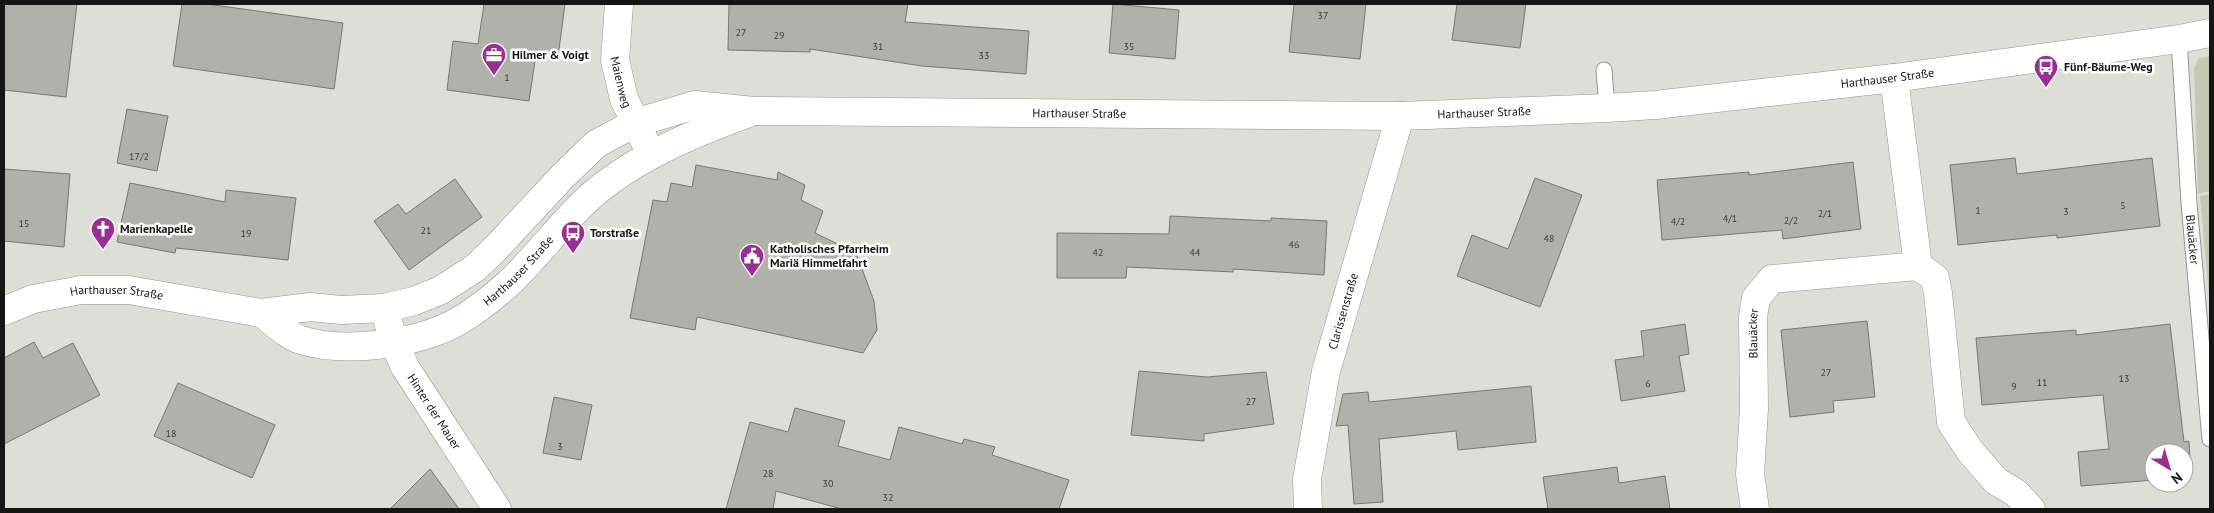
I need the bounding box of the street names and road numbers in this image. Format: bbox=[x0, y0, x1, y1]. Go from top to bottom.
street label: Maienweg bbox=[607, 55, 635, 110]
street label: Harthauser Straße bbox=[1840, 65, 1935, 91]
street label: Harthauser Straße bbox=[1437, 103, 1531, 122]
street label: Harthauser Straße bbox=[1032, 105, 1126, 121]
street label: Blauäcker bbox=[2183, 214, 2202, 265]
street label: Harthauser Straße bbox=[480, 232, 556, 309]
street label: Clarissenstraße bbox=[1325, 271, 1361, 351]
street label: Harthauser Straße bbox=[69, 282, 165, 303]
street label: Blauäcker bbox=[1745, 307, 1761, 359]
street label: Hinter der Mauer bbox=[404, 371, 464, 452]

